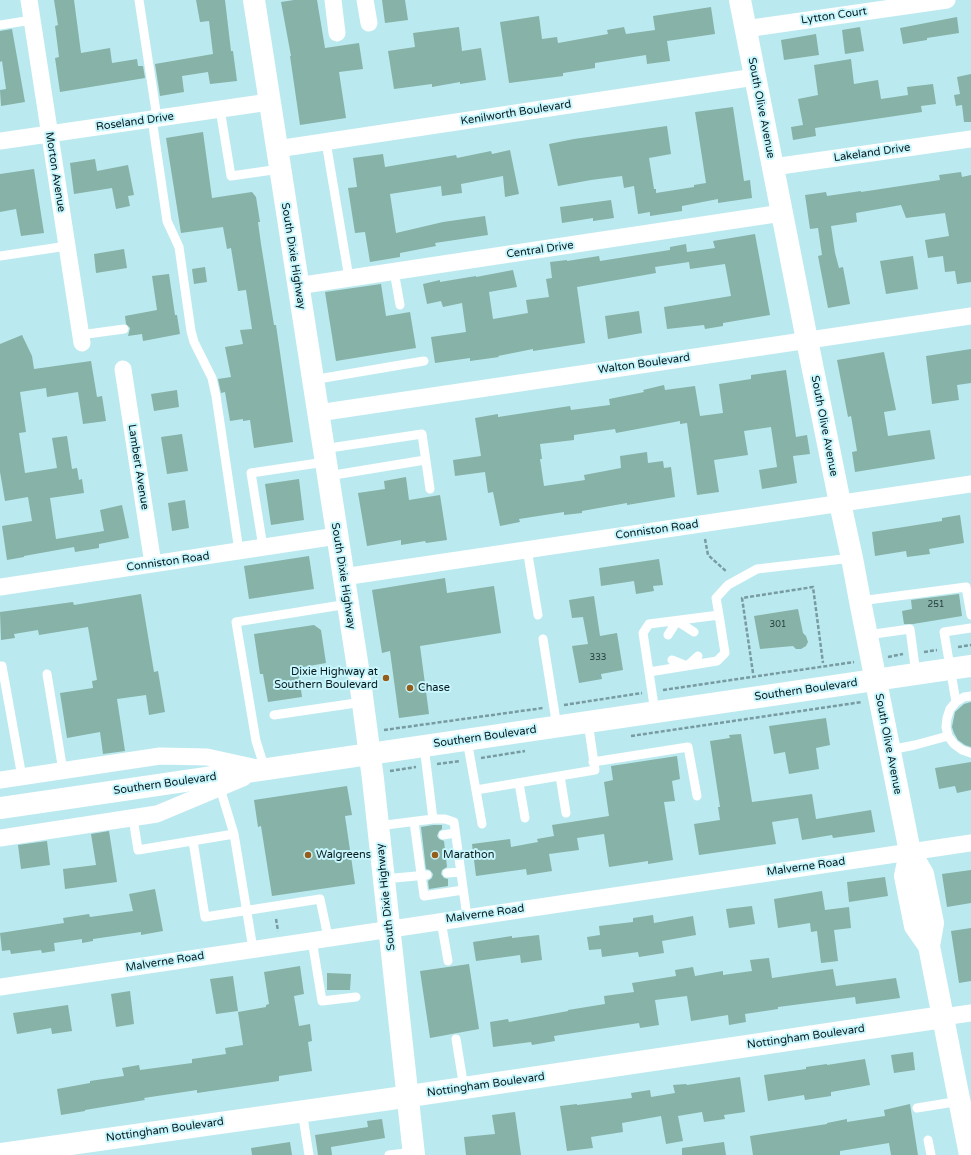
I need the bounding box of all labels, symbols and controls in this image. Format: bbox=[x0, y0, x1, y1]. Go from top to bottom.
street label: Lytton Court bbox=[800, 5, 868, 27]
street label: South Olive Avenue bbox=[745, 56, 777, 160]
street label: Kenilworth Boulevard bbox=[460, 98, 572, 128]
street label: Roseland Drive bbox=[95, 110, 175, 134]
street label: Morton Avenue bbox=[42, 131, 68, 213]
street label: Lakeland Drive bbox=[833, 141, 911, 165]
street label: South Dixie Highway bbox=[278, 202, 308, 310]
street label: Central Drive bbox=[506, 239, 574, 261]
street label: Walton Boulevard bbox=[597, 351, 691, 377]
street label: South Olive Avenue bbox=[808, 374, 840, 478]
street label: Lambert Avenue bbox=[125, 423, 151, 511]
street label: Conniston Road bbox=[615, 518, 699, 542]
street label: South Dixie Highway bbox=[328, 522, 358, 630]
street label: Conniston Road bbox=[126, 550, 210, 574]
house number: 251 bbox=[928, 600, 944, 610]
house number: 301 bbox=[770, 620, 786, 630]
house number: 333 bbox=[590, 653, 606, 663]
place label: Dixie Highway at Southern Boulevard bbox=[274, 665, 378, 691]
marker: Dixie Highway at Southern Boulevard bbox=[381, 673, 391, 683]
street label: Southern Boulevard bbox=[754, 676, 858, 704]
place label: Chase bbox=[418, 681, 450, 695]
marker: Chase bbox=[405, 683, 415, 693]
street label: South Olive Avenue bbox=[872, 692, 904, 796]
street label: Southern Boulevard bbox=[433, 723, 537, 751]
street label: Southern Boulevard bbox=[113, 770, 217, 798]
street label: South Dixie Highway bbox=[374, 843, 398, 951]
place label: Walgreens bbox=[316, 848, 371, 862]
place label: Marathon bbox=[443, 848, 494, 862]
marker: Walgreens bbox=[303, 850, 313, 860]
marker: Marathon bbox=[430, 850, 440, 860]
street label: Malverne Road bbox=[766, 855, 846, 879]
street label: Malverne Road bbox=[445, 902, 525, 926]
street label: Malverne Road bbox=[125, 949, 205, 975]
street label: Nottingham Boulevard bbox=[746, 1022, 866, 1052]
street label: Nottingham Boulevard bbox=[426, 1070, 546, 1100]
street label: Nottingham Boulevard bbox=[105, 1115, 225, 1145]

